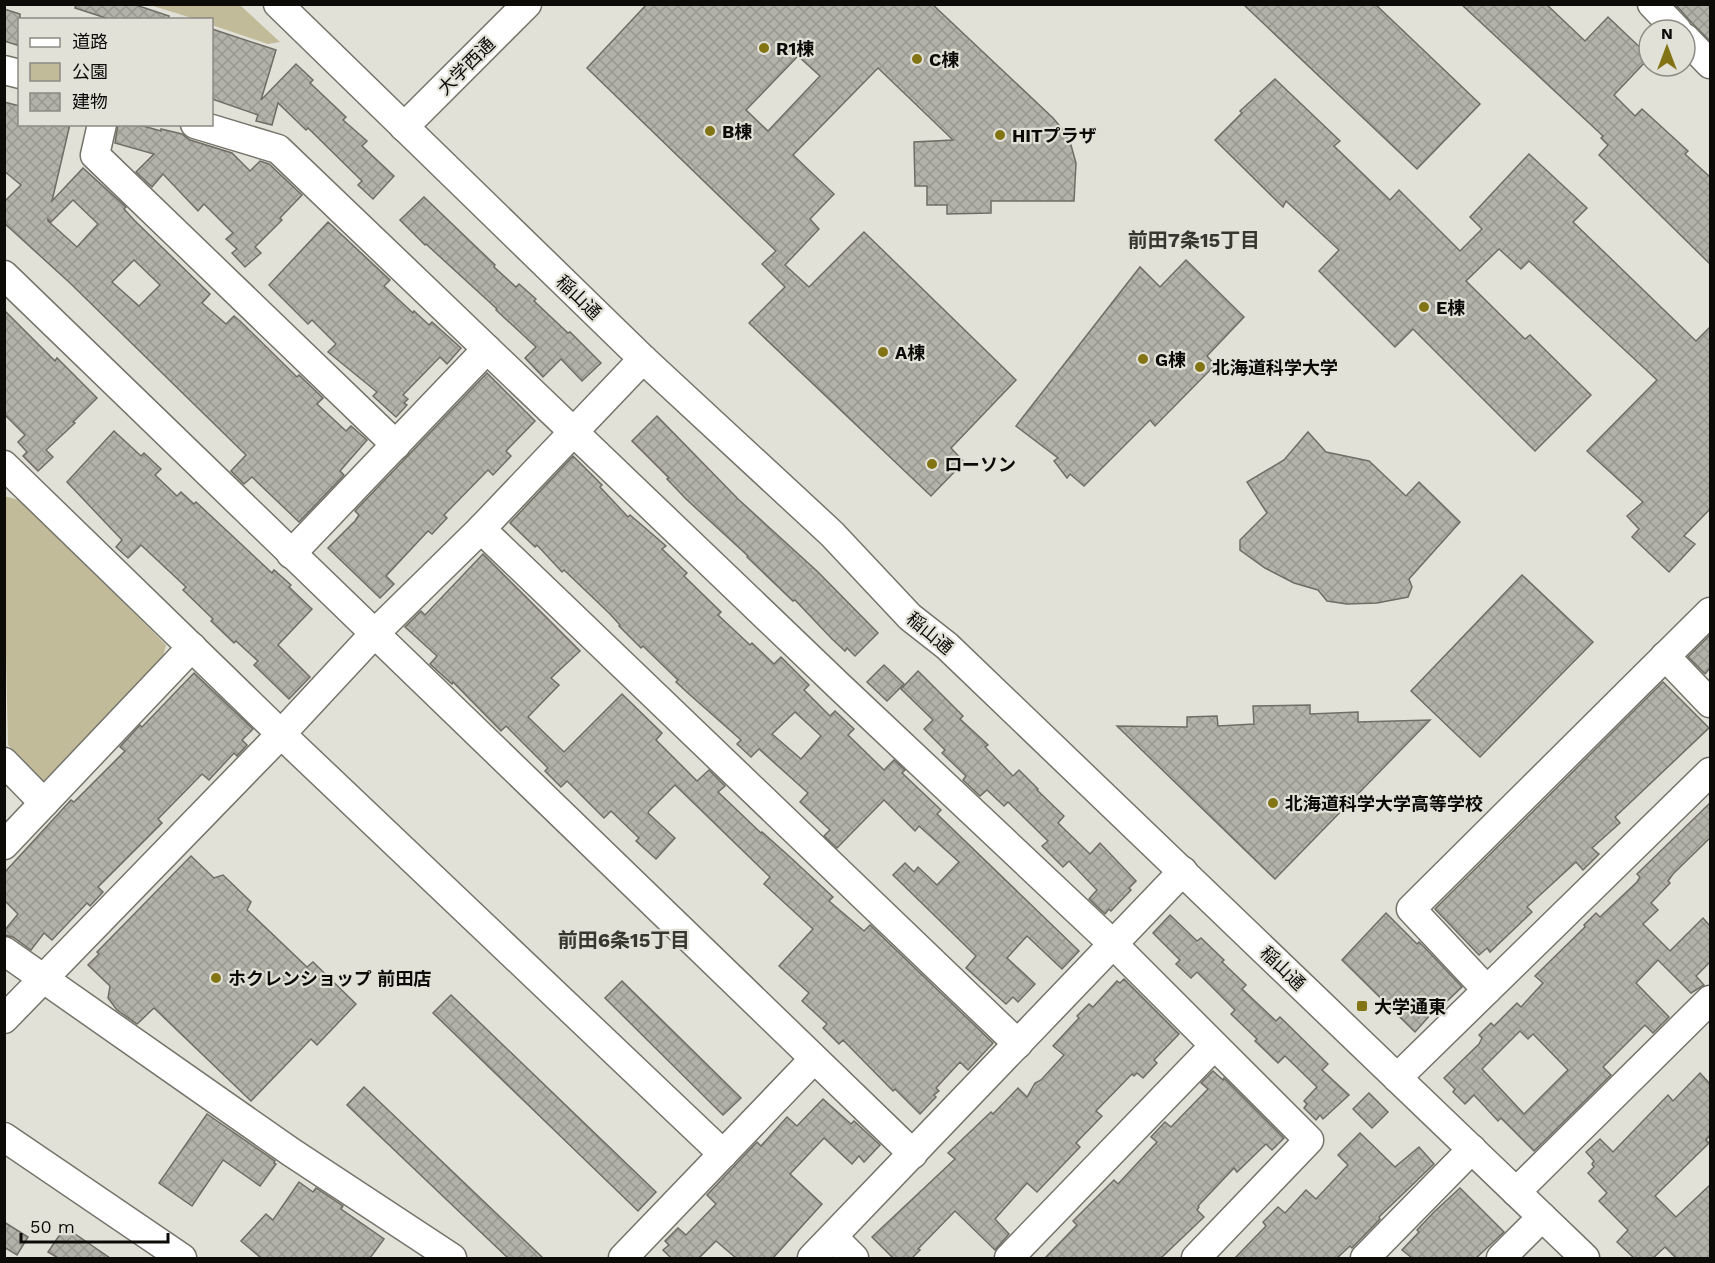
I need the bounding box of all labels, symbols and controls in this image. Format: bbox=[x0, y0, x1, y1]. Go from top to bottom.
legend bbox=[18, 18, 213, 126]
north arrow bbox=[1637, 18, 1697, 78]
text: N bbox=[1661, 24, 1673, 43]
text: 道路 bbox=[72, 31, 108, 52]
street label: 大学西通 bbox=[433, 33, 499, 99]
place label: R1棟 bbox=[776, 38, 814, 59]
marker: R1棟 bbox=[757, 41, 771, 55]
place label: C棟 bbox=[929, 49, 959, 70]
marker: C棟 bbox=[910, 52, 924, 66]
text: 公園 bbox=[72, 61, 108, 82]
text: 建物 bbox=[72, 91, 108, 112]
place label: B棟 bbox=[722, 121, 752, 142]
marker: B棟 bbox=[703, 124, 717, 138]
place label: HITプラザ bbox=[1012, 125, 1097, 146]
marker: HITプラザ bbox=[993, 128, 1007, 142]
district label: 前田7条15丁目 bbox=[1128, 228, 1260, 252]
street label: 稲山通 bbox=[552, 271, 606, 323]
place label: E棟 bbox=[1436, 297, 1465, 318]
marker: E棟 bbox=[1417, 300, 1431, 314]
place label: A棟 bbox=[895, 342, 925, 363]
marker: A棟 bbox=[876, 345, 890, 359]
place label: G棟 bbox=[1155, 349, 1186, 370]
marker: G棟 bbox=[1136, 352, 1150, 366]
place label: 北海道科学大学 bbox=[1212, 357, 1338, 378]
marker: 北海道科学大学 bbox=[1193, 360, 1207, 374]
place label: ローソン bbox=[944, 454, 1016, 475]
marker: ローソン bbox=[925, 457, 939, 471]
street label: 稲山通 bbox=[903, 608, 957, 658]
place label: 北海道科学大学高等学校 bbox=[1285, 793, 1483, 814]
marker: 北海道科学大学高等学校 bbox=[1266, 796, 1280, 810]
district label: 前田6条15丁目 bbox=[558, 928, 690, 952]
street label: 稲山通 bbox=[1256, 942, 1310, 994]
place label: ホクレンショップ 前田店 bbox=[228, 968, 431, 989]
marker: ホクレンショップ 前田店 bbox=[209, 971, 223, 985]
place label: 大学通東 bbox=[1374, 996, 1446, 1017]
marker: 大学通東 bbox=[1355, 999, 1369, 1013]
scale bar bbox=[21, 1206, 168, 1244]
text: 50 m bbox=[30, 1216, 75, 1237]

